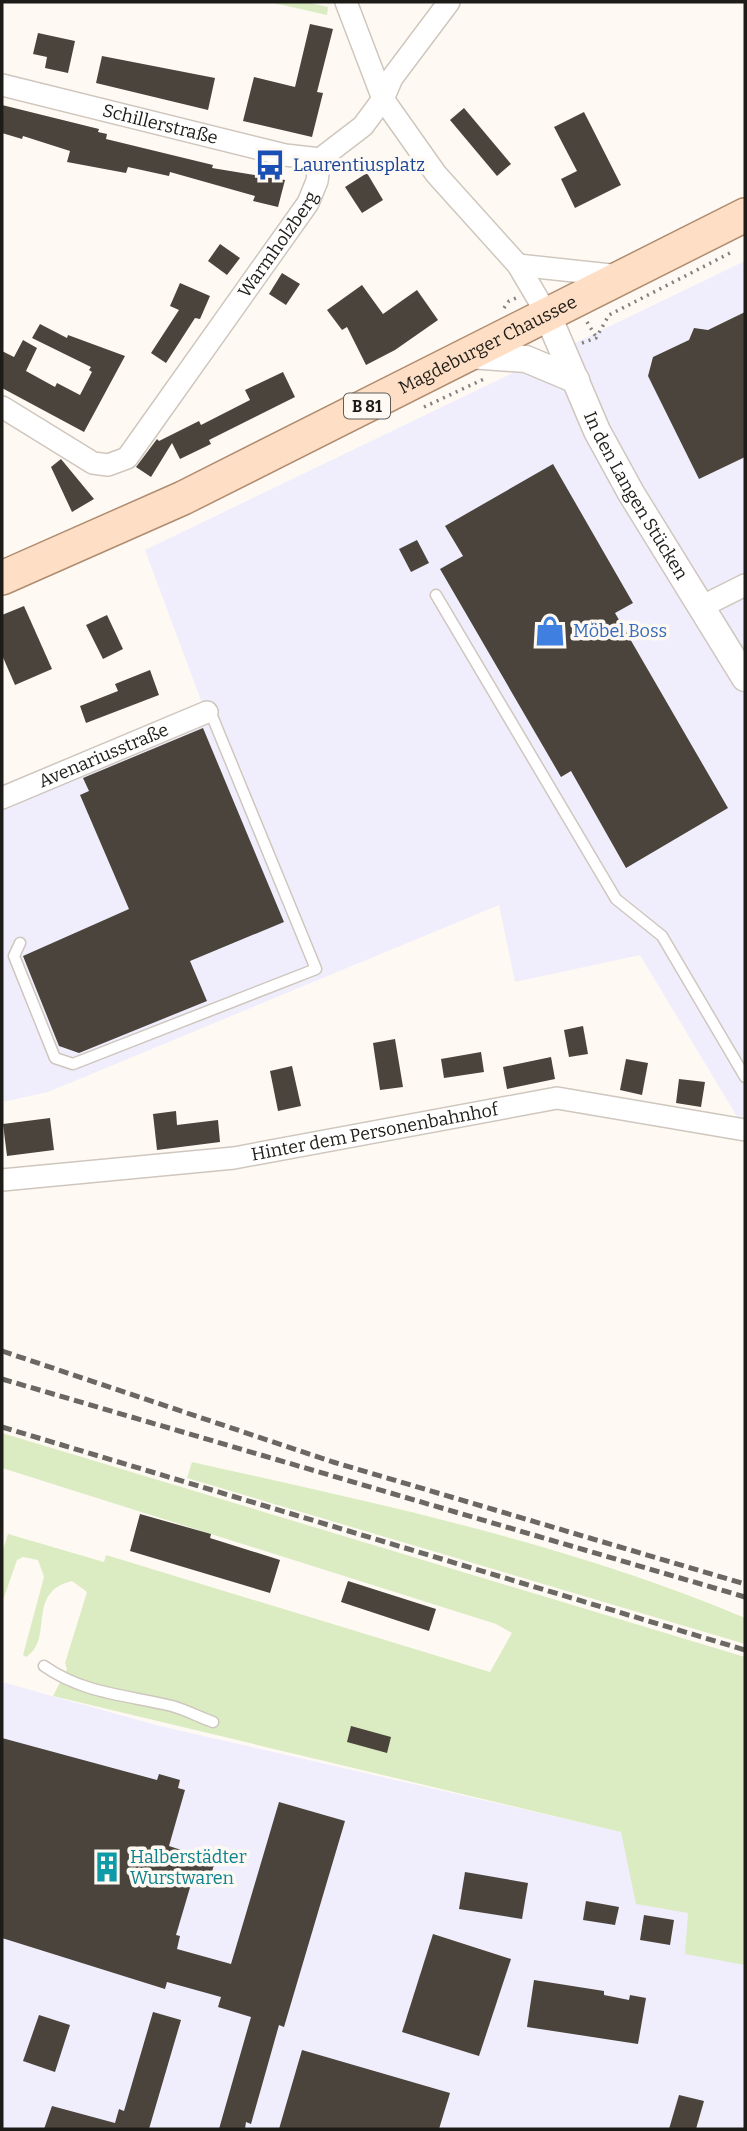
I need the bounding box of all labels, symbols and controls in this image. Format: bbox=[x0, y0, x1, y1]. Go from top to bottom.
street label: Schillerstraße bbox=[100, 99, 220, 149]
bus stop icon: Laurentiusplatz bbox=[253, 148, 287, 182]
place label: Laurentiusplatz bbox=[293, 154, 425, 176]
street label: Warmholzberg bbox=[233, 188, 323, 302]
street label: Magdeburger Chaussee bbox=[395, 291, 580, 399]
road number: B 81 bbox=[344, 394, 390, 418]
street label: In den Langen Stücken bbox=[579, 408, 693, 584]
shop icon: Möbel Boss bbox=[533, 614, 567, 648]
place label: Möbel Boss bbox=[573, 620, 667, 642]
street label: Avenariusstraße bbox=[35, 718, 172, 792]
street label: Hinter dem Personenbahnhof bbox=[249, 1098, 501, 1166]
place label: Halberstädter Wurstwaren bbox=[130, 1846, 247, 1889]
building icon: Halberstädter Wurstwaren bbox=[90, 1850, 124, 1884]

